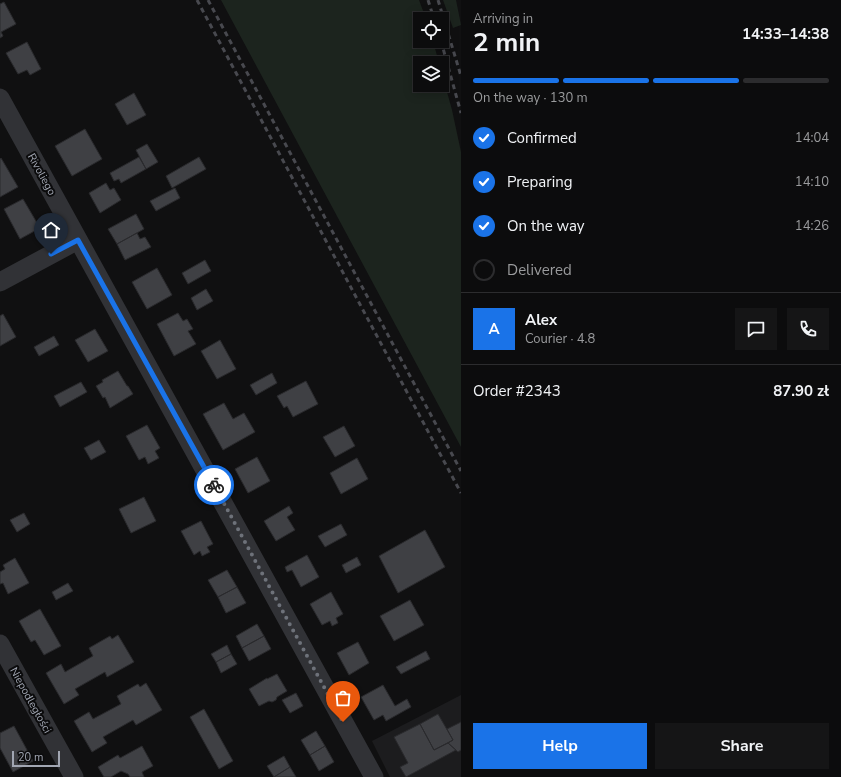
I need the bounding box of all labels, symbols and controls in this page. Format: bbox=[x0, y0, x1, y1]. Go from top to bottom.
text: Arriving in bbox=[473, 10, 533, 28]
map controls bbox=[413, 12, 449, 92]
button: locate bbox=[413, 12, 449, 48]
text: 14:33–14:38 bbox=[742, 24, 829, 44]
text: 2 min bbox=[473, 25, 540, 60]
button: layers bbox=[413, 56, 449, 92]
text: On the way · 130 m bbox=[473, 89, 588, 107]
icon: check bbox=[473, 127, 495, 149]
text: Confirmed bbox=[507, 128, 577, 148]
text: 14:04 bbox=[795, 129, 829, 147]
street label: Rivoliego bbox=[24, 151, 59, 198]
icon: check bbox=[473, 171, 495, 193]
text: Preparing bbox=[507, 172, 572, 192]
text: 14:10 bbox=[795, 173, 829, 191]
pin bbox=[34, 213, 68, 254]
icon: check bbox=[473, 215, 495, 237]
text: On the way bbox=[507, 216, 585, 236]
text: 14:26 bbox=[795, 217, 829, 235]
icon: home bbox=[40, 219, 62, 241]
text: Delivered bbox=[507, 260, 572, 280]
button: chat bbox=[735, 308, 777, 350]
button: phone bbox=[787, 308, 829, 350]
text: Alex bbox=[525, 310, 557, 330]
text: A bbox=[488, 319, 500, 339]
text: Courier · 4.8 bbox=[525, 330, 595, 348]
text: Order #2343 bbox=[473, 381, 561, 401]
text: 87.90 zł bbox=[773, 381, 829, 401]
courier bbox=[194, 465, 234, 505]
icon: bike bbox=[203, 474, 225, 496]
street label: Niepodległości bbox=[6, 665, 55, 736]
pin bbox=[326, 681, 360, 722]
icon: bag bbox=[332, 687, 354, 709]
button: Help bbox=[473, 723, 647, 769]
button: Share bbox=[655, 723, 829, 769]
scale bar bbox=[12, 749, 60, 768]
text: 20 m bbox=[18, 750, 43, 765]

